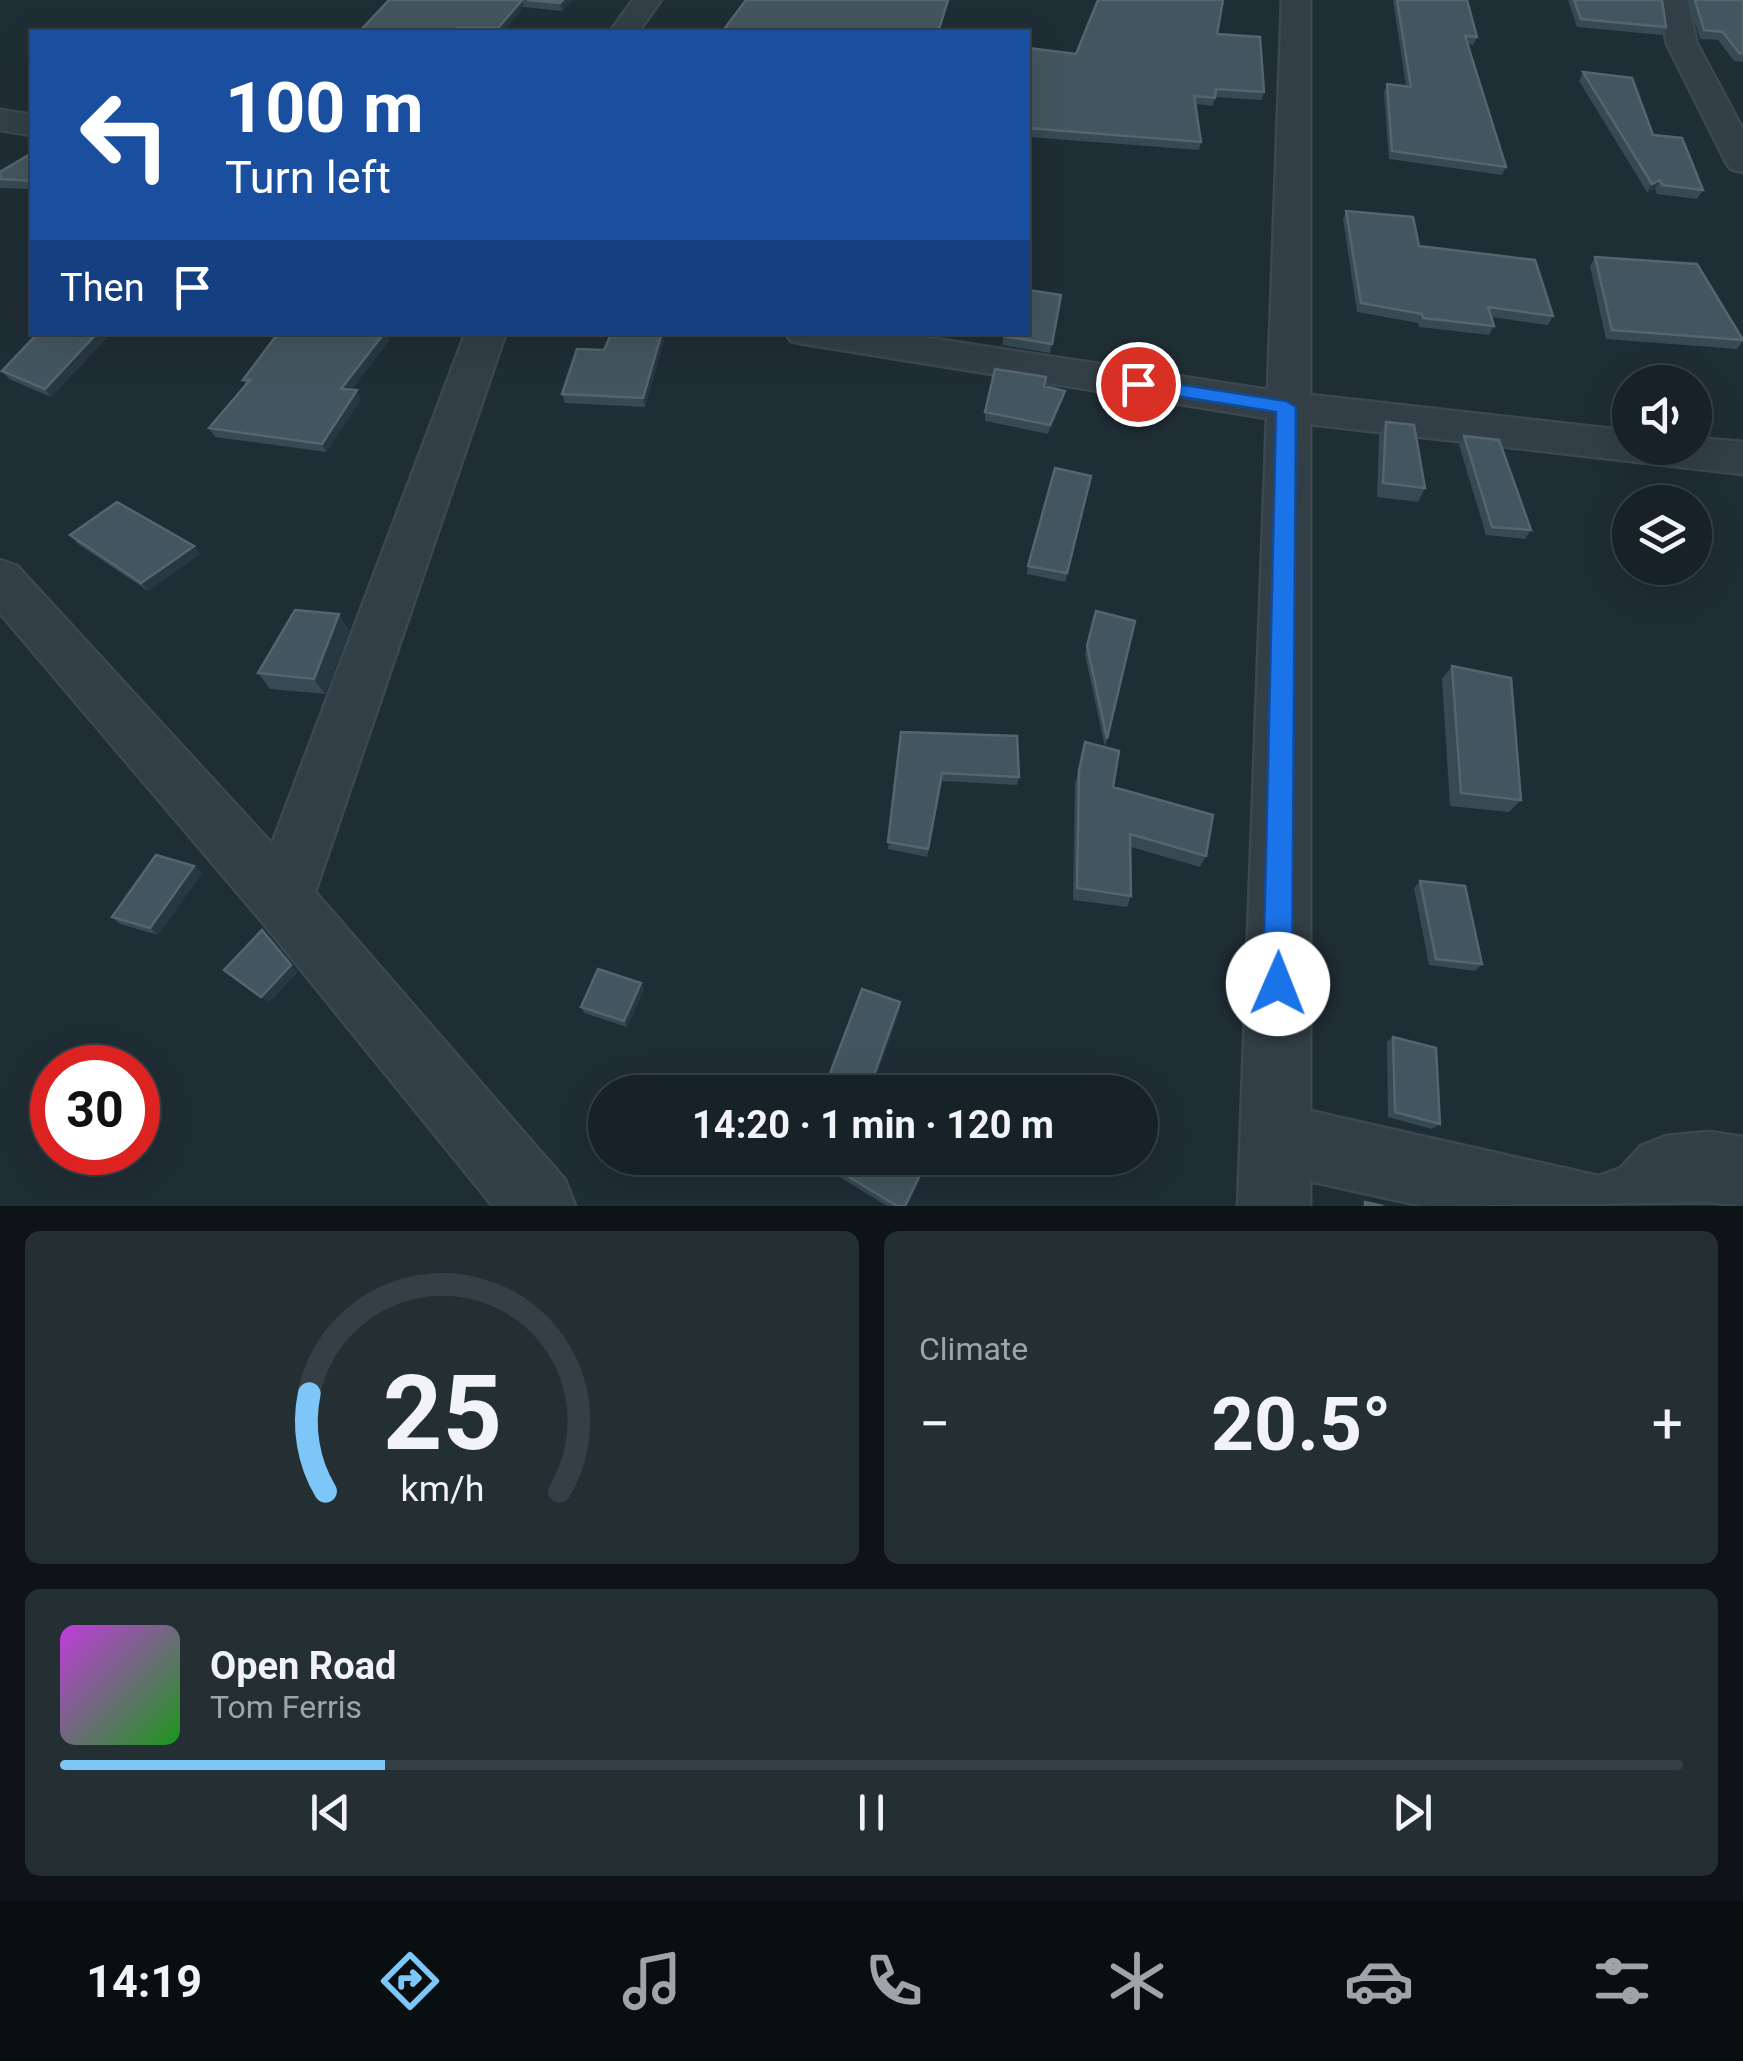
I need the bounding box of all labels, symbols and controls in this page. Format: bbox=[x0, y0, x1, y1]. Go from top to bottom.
text: 100 m bbox=[225, 67, 424, 149]
icon: left bbox=[60, 70, 190, 200]
text: Turn left bbox=[225, 151, 391, 204]
icon: arrive bbox=[165, 260, 220, 315]
text: Then bbox=[60, 266, 145, 310]
pin bbox=[1096, 342, 1181, 427]
icon: arrive bbox=[1111, 357, 1166, 412]
map controls bbox=[1612, 365, 1712, 585]
button: sound bbox=[1612, 365, 1712, 465]
button: layers bbox=[1612, 485, 1712, 585]
position arrow bbox=[1226, 932, 1330, 1036]
speed limit sign: 30 bbox=[30, 1045, 160, 1175]
text: 14:20 · 1 min · 120 m bbox=[692, 1103, 1054, 1147]
text: Climate bbox=[919, 1330, 1028, 1368]
text: 25 bbox=[382, 1353, 502, 1474]
text: 20.5° bbox=[1211, 1380, 1391, 1468]
text: − bbox=[919, 1392, 950, 1456]
text: + bbox=[1652, 1392, 1683, 1456]
text: km/h bbox=[400, 1468, 484, 1510]
text: Open Road bbox=[210, 1644, 396, 1688]
text: Tom Ferris bbox=[210, 1688, 362, 1726]
icon: previous bbox=[303, 1785, 358, 1840]
icon: pause bbox=[844, 1785, 899, 1840]
icon: next bbox=[1385, 1785, 1440, 1840]
icon: directions bbox=[375, 1946, 445, 2016]
icon: music bbox=[617, 1946, 687, 2016]
icon: phone bbox=[859, 1946, 929, 2016]
icon: climate bbox=[1102, 1946, 1172, 2016]
icon: car bbox=[1344, 1946, 1414, 2016]
icon: filters bbox=[1587, 1946, 1657, 2016]
text: 14:19 bbox=[86, 1955, 202, 2008]

